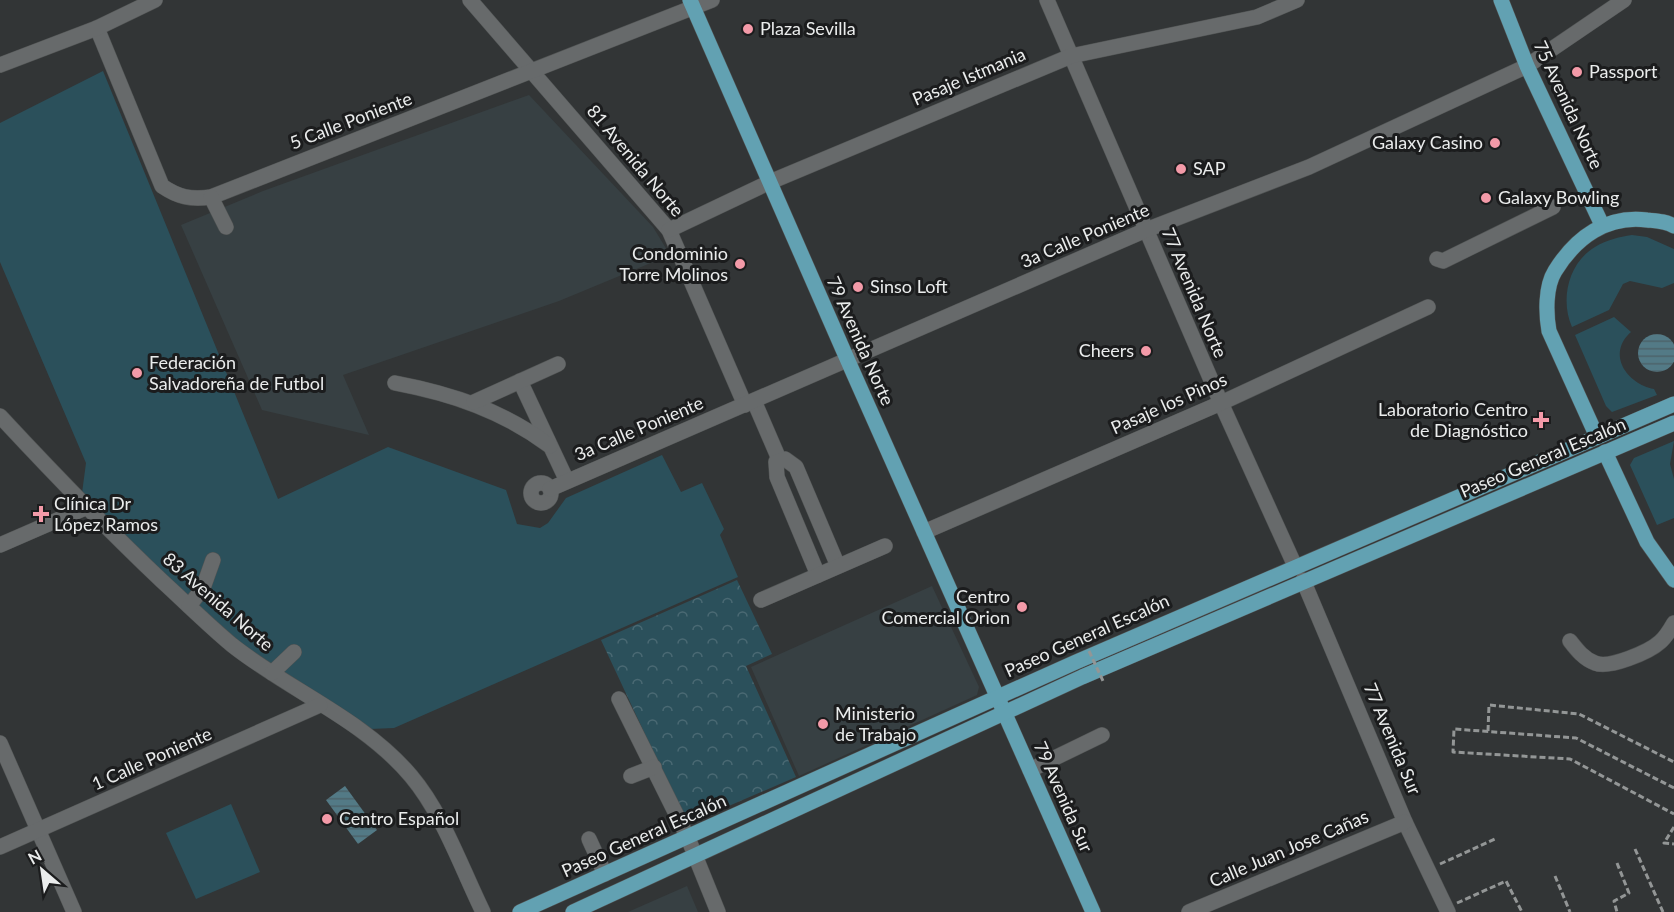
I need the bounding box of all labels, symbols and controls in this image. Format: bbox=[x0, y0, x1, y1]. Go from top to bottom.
place label: Plaza Sevilla bbox=[760, 17, 856, 39]
marker: Plaza Sevilla bbox=[741, 22, 755, 36]
street label: 75 Avenida Norte bbox=[1530, 37, 1608, 172]
street label: Pasaje Istmania bbox=[909, 42, 1028, 110]
place label: Passport bbox=[1589, 60, 1658, 82]
marker: Passport bbox=[1570, 65, 1584, 79]
street label: 5 Calle Poniente bbox=[287, 87, 415, 153]
street label: 81 Avenida Norte bbox=[583, 100, 689, 221]
place label: Galaxy Casino bbox=[1372, 131, 1483, 153]
marker: Galaxy Casino bbox=[1488, 136, 1502, 150]
place label: SAP bbox=[1193, 157, 1226, 179]
marker: SAP bbox=[1174, 162, 1188, 176]
place label: Galaxy Bowling bbox=[1498, 186, 1619, 208]
marker: Galaxy Bowling bbox=[1479, 191, 1493, 205]
street label: 3a Calle Poniente bbox=[1017, 198, 1152, 272]
street label: 77 Avenida Norte bbox=[1158, 224, 1232, 361]
place label: Condominio Torre Molinos bbox=[619, 242, 728, 285]
marker: Condominio Torre Molinos bbox=[733, 257, 747, 271]
street label: 79 Avenida Norte bbox=[823, 273, 899, 409]
place label: Sinso Loft bbox=[870, 275, 948, 297]
marker: Sinso Loft bbox=[851, 280, 865, 294]
place label: Cheers bbox=[1079, 339, 1134, 361]
marker: Cheers bbox=[1139, 344, 1153, 358]
place label: Federación Salvadoreña de Futbol bbox=[149, 351, 324, 394]
marker: Federación Salvadoreña de Futbol bbox=[130, 366, 144, 380]
street label: Pasaje los Pinos bbox=[1107, 368, 1230, 438]
street label: 3a Calle Poniente bbox=[571, 391, 706, 465]
place label: Laboratorio Centro de Diagnóstico bbox=[1378, 398, 1528, 441]
marker: Laboratorio Centro de Diagnóstico bbox=[1532, 411, 1550, 429]
street label: Paseo General Escalón bbox=[1456, 412, 1629, 502]
place label: Clínica Dr López Ramos bbox=[54, 492, 158, 535]
marker: Clínica Dr López Ramos bbox=[32, 505, 50, 523]
street label: 83 Avenida Norte bbox=[159, 547, 278, 655]
place label: Centro Comercial Orion bbox=[881, 585, 1010, 628]
street label: Paseo General Escalón bbox=[1001, 589, 1172, 681]
marker: Centro Comercial Orion bbox=[1015, 600, 1029, 614]
street label: 77 Avenida Sur bbox=[1360, 680, 1426, 798]
place label: Ministerio de Trabajo bbox=[835, 702, 916, 745]
marker: Ministerio de Trabajo bbox=[816, 717, 830, 731]
street label: 1 Calle Poniente bbox=[88, 722, 215, 794]
street label: 79 Avenida Sur bbox=[1030, 738, 1098, 856]
street label: Paseo General Escalón bbox=[558, 789, 729, 881]
street label: Calle Juan Jose Cañas bbox=[1206, 805, 1372, 892]
place label: Centro Español bbox=[339, 807, 459, 829]
marker: Centro Español bbox=[320, 812, 334, 826]
north arrow bbox=[12, 840, 72, 900]
text: N bbox=[24, 845, 44, 868]

